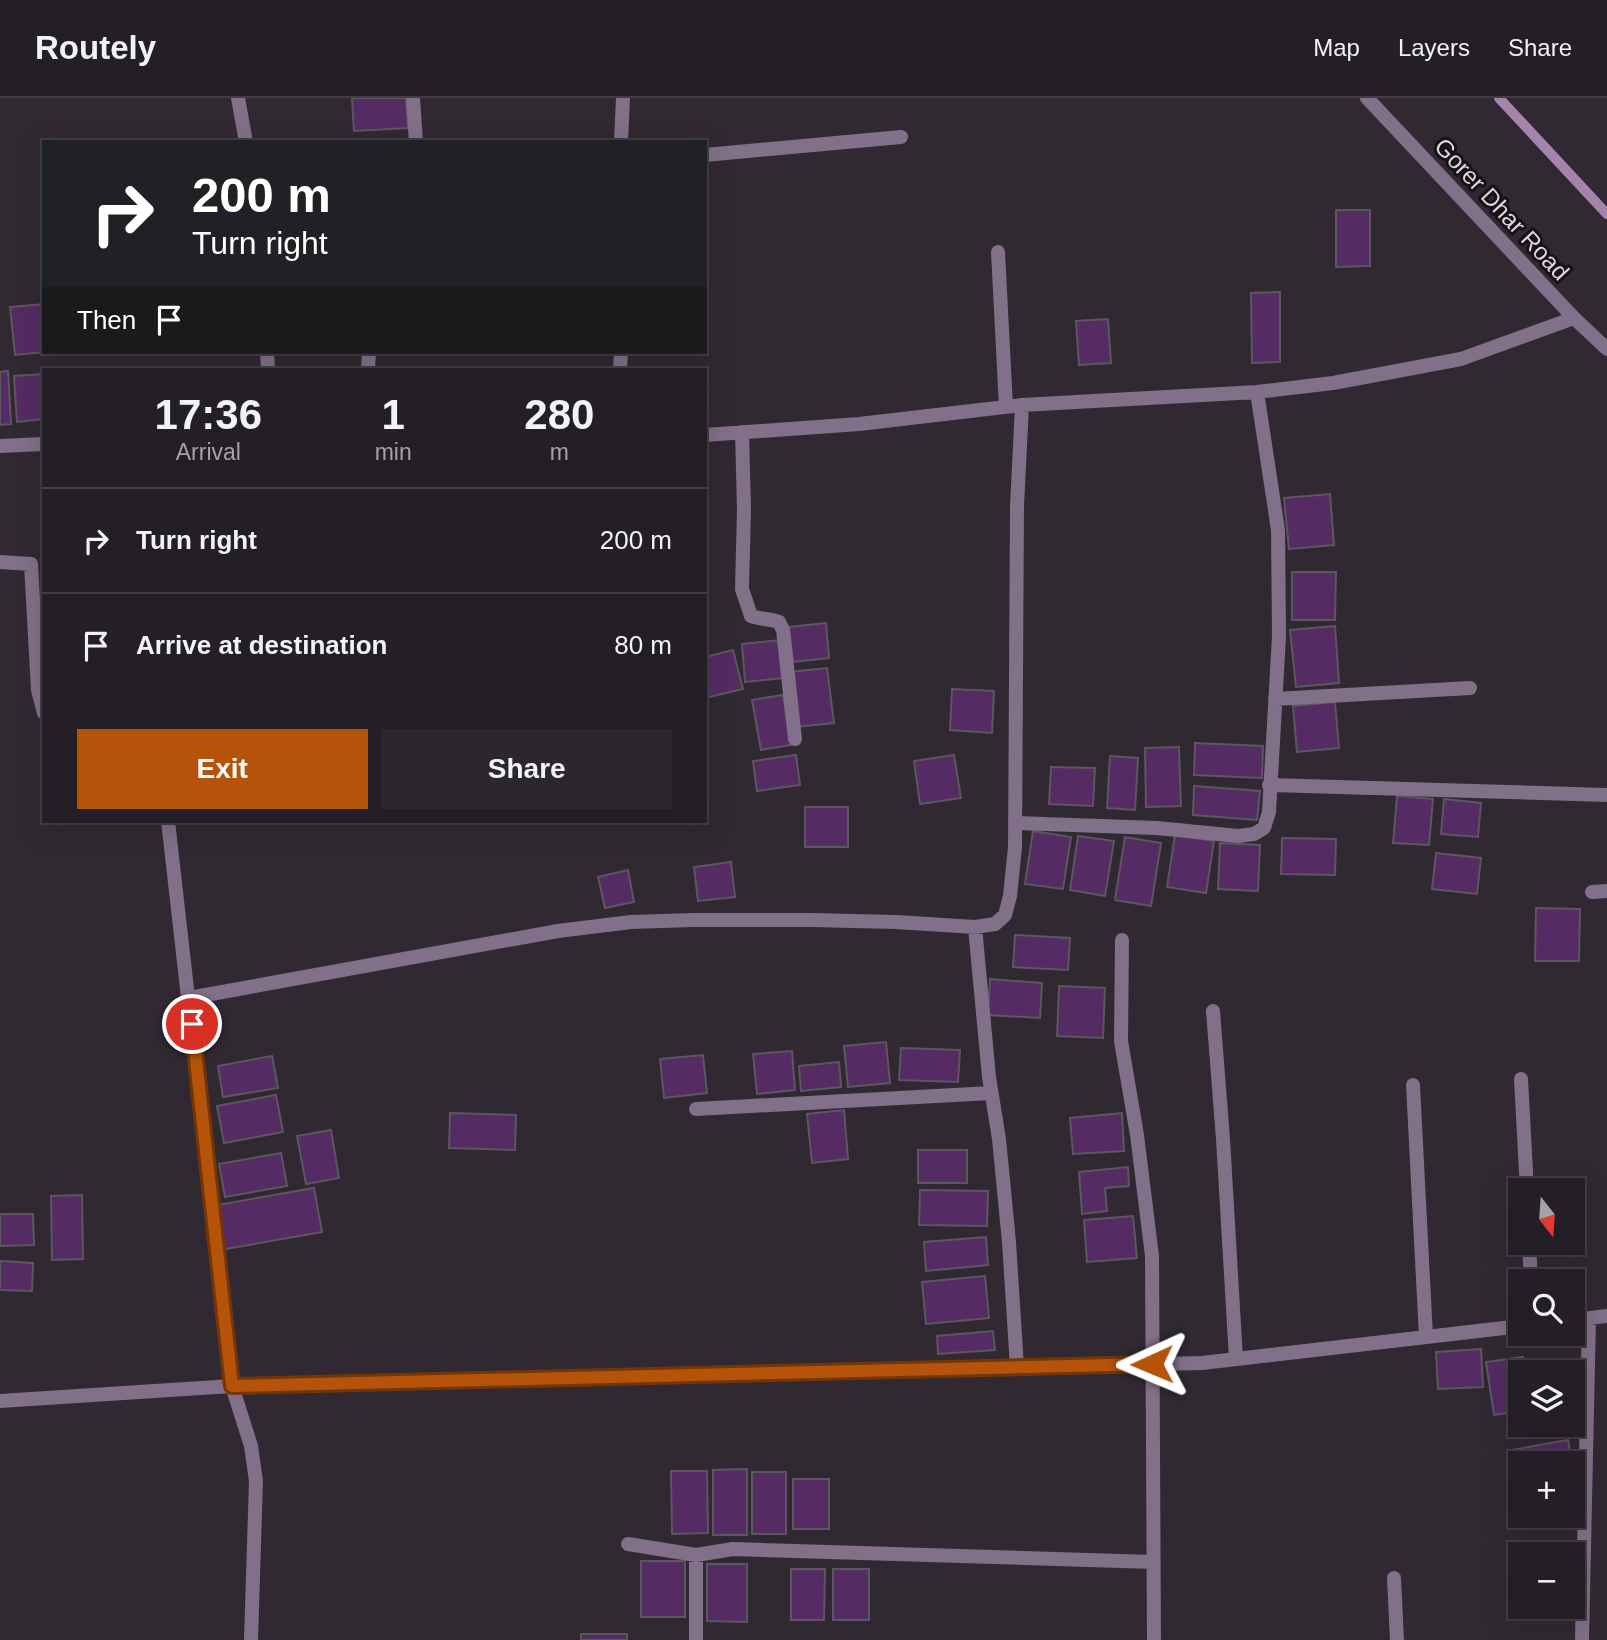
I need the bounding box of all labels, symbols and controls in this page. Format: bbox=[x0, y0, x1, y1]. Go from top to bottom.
text: Routely bbox=[35, 29, 156, 66]
text: Map bbox=[1313, 34, 1360, 61]
text: Layers bbox=[1398, 34, 1470, 61]
text: Share bbox=[1508, 34, 1572, 61]
street label: Gorer Dhar Road bbox=[1429, 132, 1575, 286]
icon: right bbox=[77, 168, 168, 259]
text: 200 m bbox=[192, 168, 331, 222]
text: Turn right bbox=[192, 225, 328, 261]
icon: arrive bbox=[150, 301, 188, 339]
text: Then bbox=[77, 305, 136, 335]
text: 17:36 bbox=[155, 391, 262, 438]
text: 1 bbox=[381, 391, 405, 438]
text: 280 bbox=[524, 391, 594, 438]
text: Arrival bbox=[176, 439, 241, 465]
text: min bbox=[375, 439, 412, 465]
text: m bbox=[550, 439, 569, 465]
icon: right bbox=[77, 522, 115, 560]
text: Turn right bbox=[136, 525, 257, 555]
text: 200 m bbox=[600, 525, 672, 555]
icon: arrive bbox=[77, 627, 115, 665]
text: Arrive at destination bbox=[136, 630, 387, 660]
text: 80 m bbox=[614, 630, 672, 660]
button: Exit bbox=[77, 729, 368, 809]
button: Share bbox=[382, 729, 672, 809]
pin bbox=[162, 994, 222, 1054]
icon: arrive bbox=[173, 1005, 211, 1043]
north arrow bbox=[1508, 1178, 1586, 1255]
map controls bbox=[1508, 1178, 1585, 1619]
button: search bbox=[1508, 1269, 1585, 1346]
position arrow bbox=[1115, 1327, 1189, 1401]
button: layers bbox=[1508, 1360, 1585, 1437]
button: + bbox=[1508, 1451, 1585, 1528]
button: − bbox=[1508, 1542, 1585, 1619]

